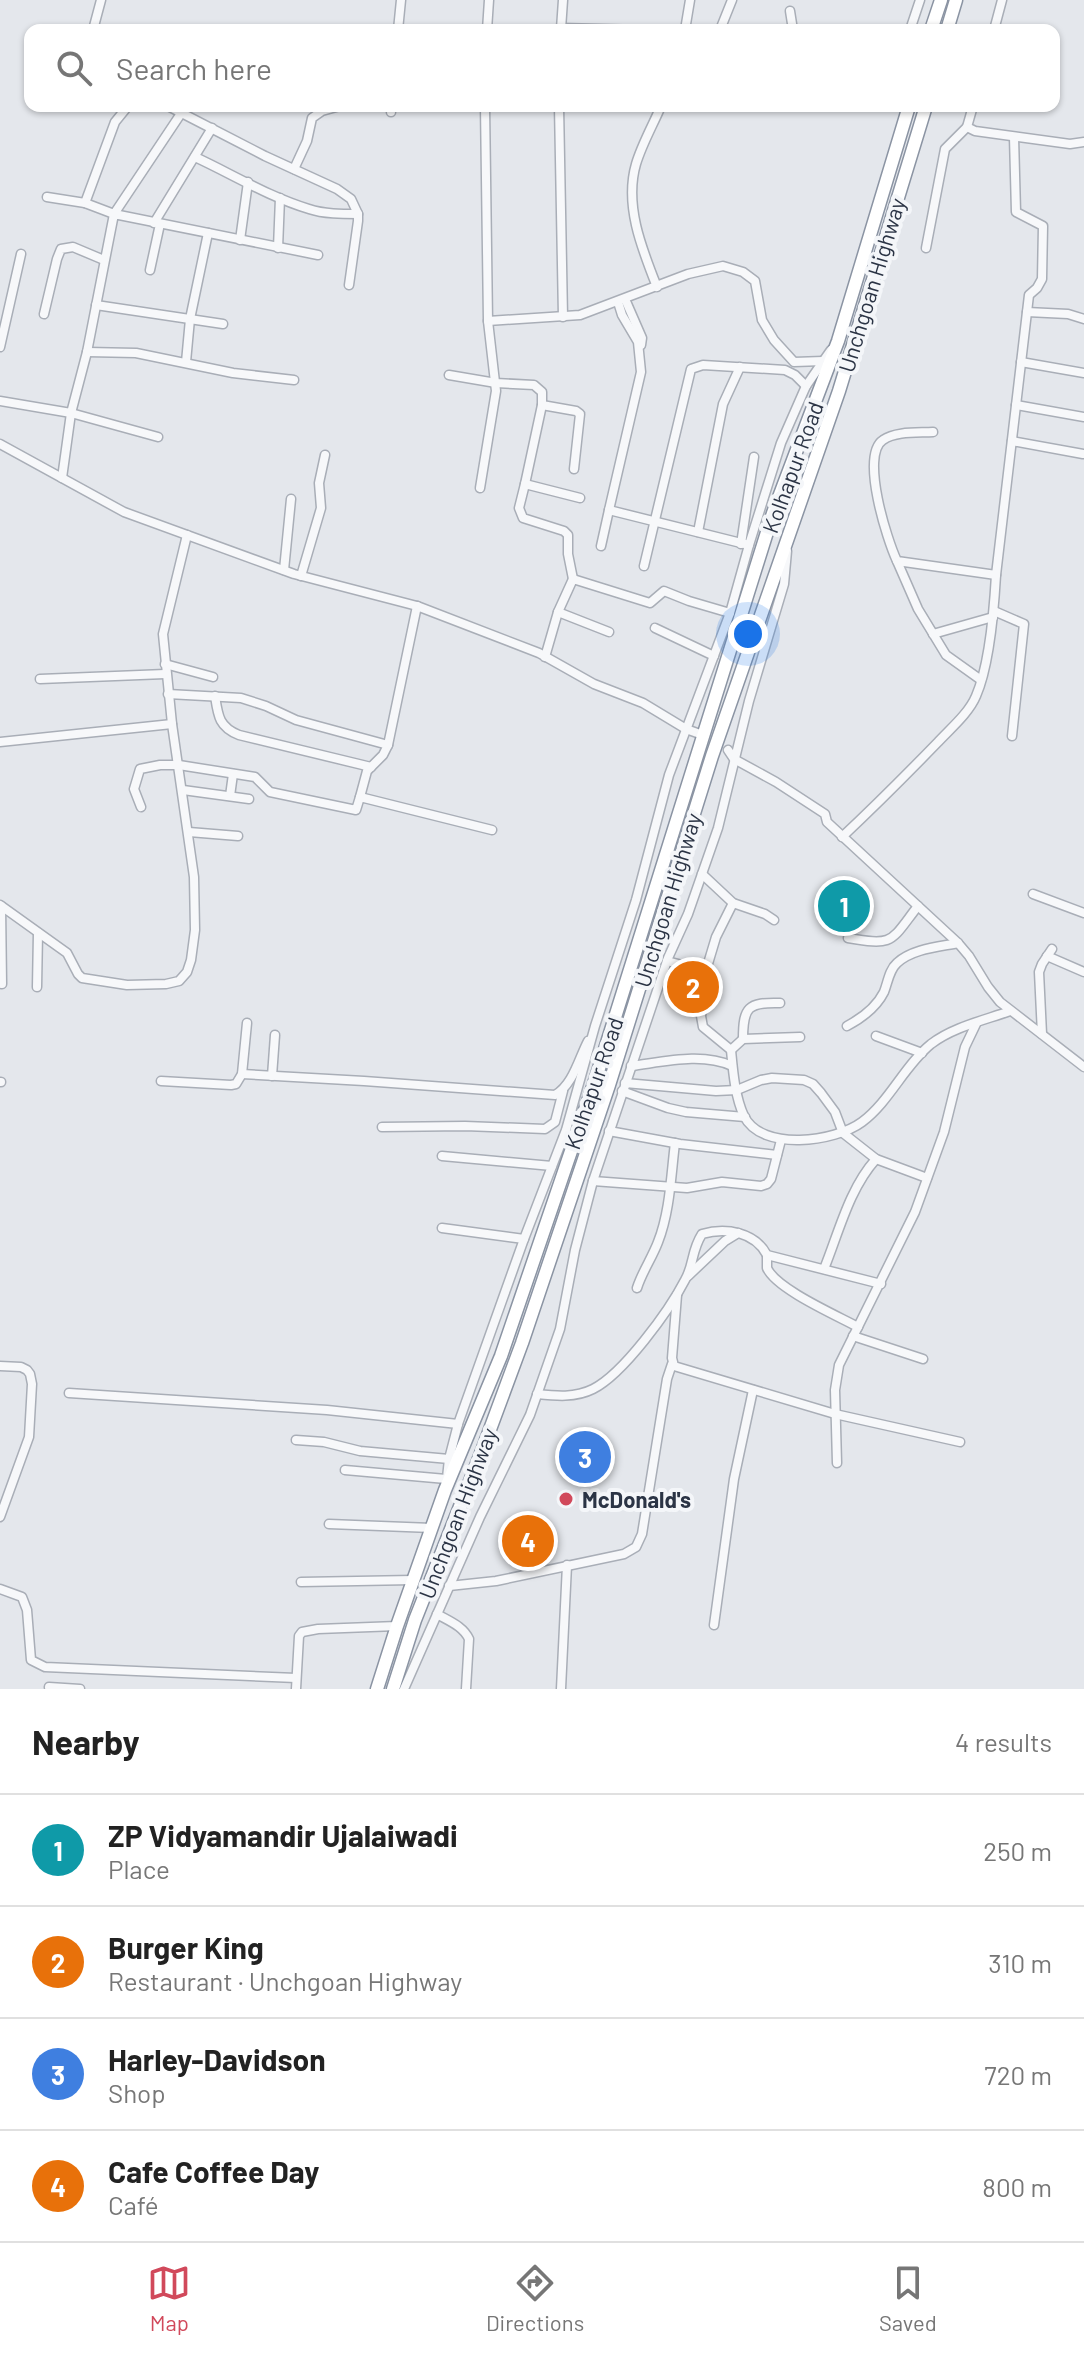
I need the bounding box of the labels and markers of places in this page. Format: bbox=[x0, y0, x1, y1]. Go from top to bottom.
pin: 1 bbox=[818, 876, 870, 936]
pin: 2 bbox=[667, 957, 719, 1017]
pin: 3 bbox=[559, 1427, 611, 1487]
place label: McDonald's bbox=[582, 1486, 691, 1512]
marker: McDonald's bbox=[557, 1490, 575, 1508]
pin: 4 bbox=[502, 1511, 554, 1571]

